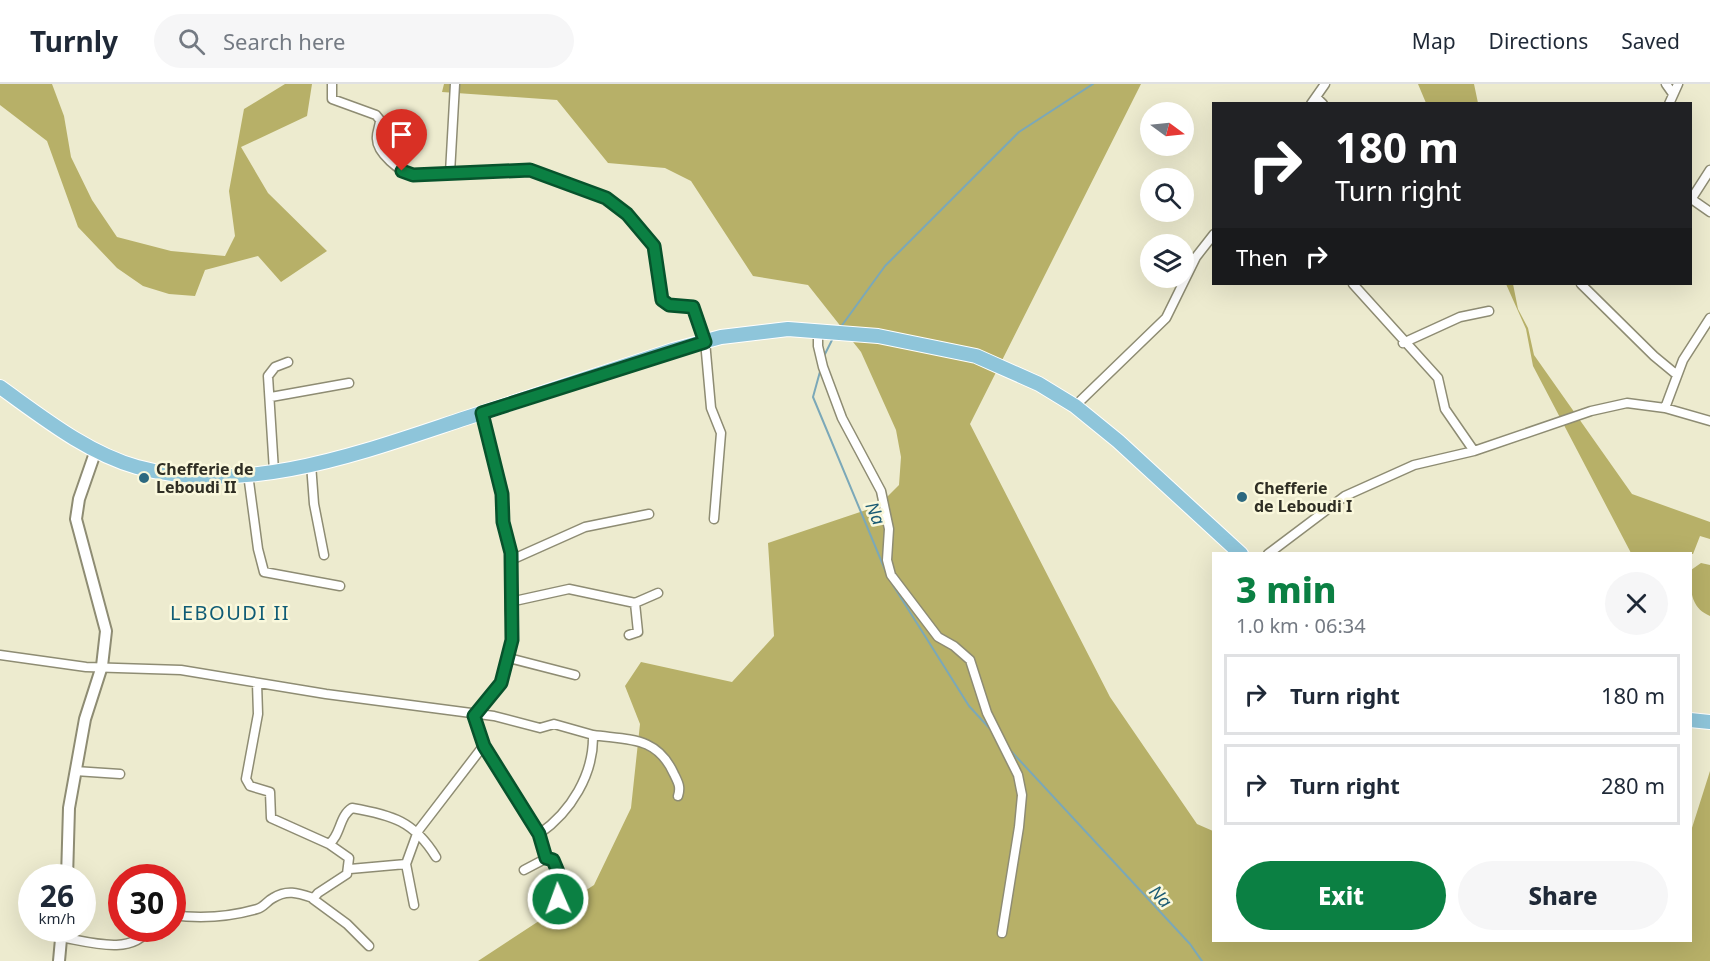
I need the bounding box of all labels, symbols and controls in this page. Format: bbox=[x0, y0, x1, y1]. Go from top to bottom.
search box bbox=[154, 14, 574, 68]
text: Turnly bbox=[30, 22, 118, 60]
icon: search bbox=[175, 25, 208, 58]
text: Search here bbox=[223, 26, 345, 56]
text: Map bbox=[1412, 27, 1456, 55]
text: Directions bbox=[1489, 27, 1588, 55]
text: Saved bbox=[1621, 27, 1680, 55]
north arrow bbox=[1140, 102, 1194, 156]
map controls bbox=[1140, 102, 1194, 288]
pin bbox=[376, 109, 427, 171]
icon: arrive bbox=[385, 118, 418, 151]
text: 180 m bbox=[1335, 118, 1459, 175]
icon: right bbox=[1236, 126, 1314, 204]
button: search bbox=[1140, 168, 1194, 222]
text: Turn right bbox=[1335, 172, 1461, 209]
button: layers bbox=[1140, 234, 1194, 288]
icon: right bbox=[1300, 240, 1333, 273]
text: Then bbox=[1236, 242, 1288, 272]
place label: Chefferie de Leboudi II bbox=[156, 458, 253, 498]
marker: Chefferie de Leboudi II bbox=[137, 471, 151, 485]
place label: Chefferie de Leboudi I bbox=[1254, 477, 1352, 517]
marker: Chefferie de Leboudi I bbox=[1235, 490, 1249, 504]
water label: Na bbox=[860, 498, 892, 528]
text: 3 min bbox=[1236, 565, 1337, 614]
button: close bbox=[1605, 572, 1668, 635]
district label: LEBOUDI II bbox=[170, 599, 290, 626]
text: 1.0 km · 06:34 bbox=[1236, 612, 1366, 639]
icon: right bbox=[1239, 678, 1272, 711]
text: Turn right bbox=[1290, 680, 1400, 710]
text: 180 m bbox=[1601, 680, 1665, 710]
icon: right bbox=[1239, 768, 1272, 801]
text: Turn right bbox=[1290, 770, 1400, 800]
text: 280 m bbox=[1601, 770, 1665, 800]
button: Exit bbox=[1236, 861, 1446, 930]
button: Share bbox=[1458, 861, 1668, 930]
speed limit sign: 30 bbox=[108, 864, 186, 942]
position arrow bbox=[526, 867, 590, 931]
text: 26 bbox=[40, 875, 74, 916]
water label: Na bbox=[1144, 879, 1178, 913]
text: km/h bbox=[39, 908, 75, 928]

